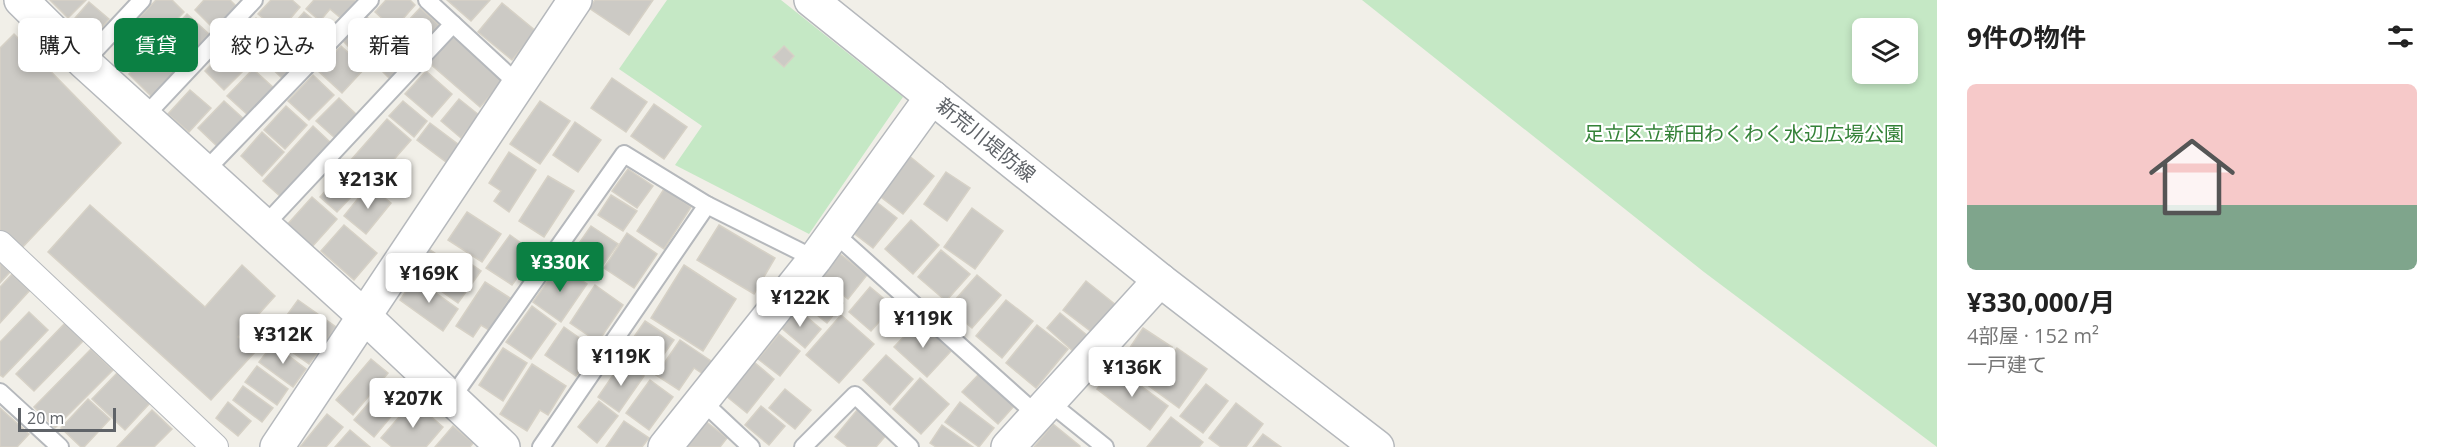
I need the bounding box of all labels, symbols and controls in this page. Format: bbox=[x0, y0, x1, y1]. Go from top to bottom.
chip: 購入 bbox=[18, 18, 102, 72]
chip: 賃貸 bbox=[114, 18, 198, 72]
chip: 絞り込み bbox=[210, 18, 336, 72]
chip: 新着 bbox=[348, 18, 432, 72]
map controls bbox=[1852, 18, 1918, 84]
button: layers bbox=[1852, 18, 1918, 84]
text: 9件の物件 bbox=[1967, 19, 2086, 55]
icon: filters bbox=[2384, 20, 2417, 53]
street label: 新荒川堤防線 bbox=[931, 91, 1041, 188]
park label: 足立区立新田わくわく水辺広場公園 bbox=[1584, 120, 1904, 147]
icon: home bbox=[2138, 123, 2246, 231]
pin: ¥213K bbox=[326, 159, 410, 210]
text: ¥213K bbox=[338, 165, 398, 192]
pin: ¥330K bbox=[518, 242, 602, 293]
text: ¥330K bbox=[530, 248, 590, 275]
pin: ¥169K bbox=[387, 253, 471, 304]
text: ¥169K bbox=[399, 259, 459, 286]
pin: ¥122K bbox=[758, 277, 842, 328]
text: ¥122K bbox=[770, 283, 830, 310]
text: ¥330,000/月 bbox=[1967, 284, 2115, 320]
pin: ¥119K bbox=[881, 298, 965, 349]
text: ¥119K bbox=[893, 304, 953, 331]
pin: ¥312K bbox=[241, 314, 325, 365]
text: ¥312K bbox=[253, 320, 313, 347]
text: 4部屋 · 152 m² bbox=[1967, 322, 2099, 349]
pin: ¥119K bbox=[579, 336, 663, 387]
text: ¥119K bbox=[591, 342, 651, 369]
pin: ¥136K bbox=[1090, 347, 1174, 398]
text: 一戸建て bbox=[1967, 351, 2047, 378]
text: ¥136K bbox=[1102, 353, 1162, 380]
pin: ¥207K bbox=[371, 378, 455, 429]
text: ¥207K bbox=[383, 384, 443, 411]
scale bar bbox=[18, 405, 116, 432]
text: 20 m bbox=[27, 407, 64, 429]

